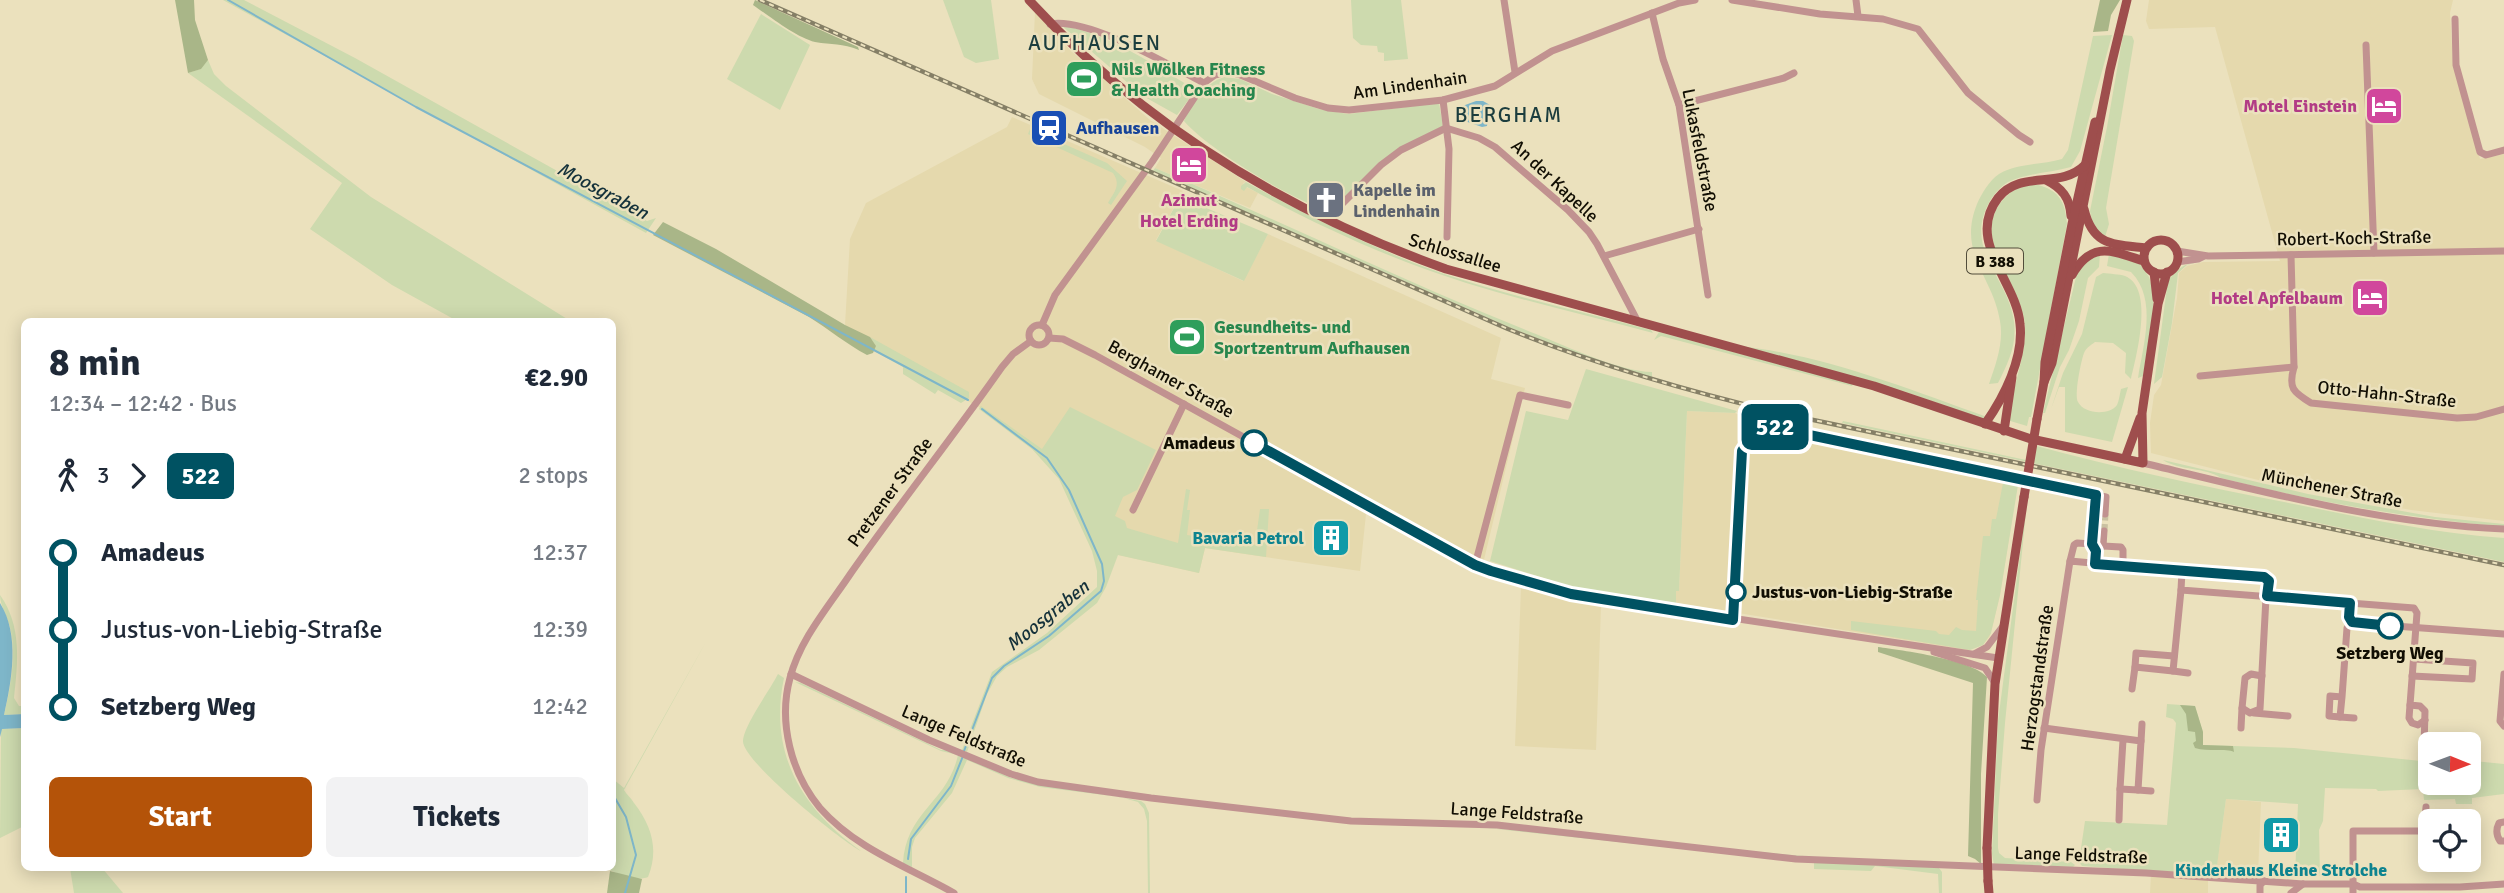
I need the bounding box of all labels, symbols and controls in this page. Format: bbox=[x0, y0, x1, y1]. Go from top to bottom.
district label: AUFHAUSEN bbox=[1028, 30, 1162, 56]
sports icon: Nils Wölken Fitness & Health Coaching bbox=[1063, 58, 1105, 100]
place label: Nils Wölken Fitness & Health Coaching bbox=[1111, 58, 1265, 101]
street label: Am Lindenhain bbox=[1351, 66, 1469, 104]
hotel icon: Motel Einstein bbox=[2363, 85, 2405, 127]
street label: Lukasfeldstraße bbox=[1677, 87, 1723, 213]
place label: Motel Einstein bbox=[2243, 95, 2357, 117]
district label: BERGHAM bbox=[1455, 102, 1563, 128]
station icon: Aufhausen bbox=[1028, 107, 1070, 149]
place label: Aufhausen bbox=[1076, 117, 1159, 139]
street label: An der Kapelle bbox=[1507, 135, 1603, 227]
hotel icon: Azimut Hotel Erding bbox=[1168, 144, 1210, 186]
water label: Moosgraben bbox=[553, 157, 653, 225]
church icon: Kapelle im Lindenhain bbox=[1305, 179, 1347, 221]
place label: Kapelle im Lindenhain bbox=[1353, 179, 1440, 222]
place label: Azimut Hotel Erding bbox=[1140, 189, 1239, 232]
street label: Robert-Koch-Straße bbox=[2277, 226, 2431, 250]
street label: Schlossallee bbox=[1406, 228, 1504, 278]
road number: B 388 bbox=[1967, 248, 2023, 274]
hotel icon: Hotel Apfelbaum bbox=[2349, 277, 2391, 319]
place label: Hotel Apfelbaum bbox=[2211, 287, 2343, 309]
sports icon: Gesundheits- und Sportzentrum Aufhausen bbox=[1166, 316, 1208, 358]
place label: Gesundheits- und Sportzentrum Aufhausen bbox=[1214, 316, 1410, 359]
street label: Berghamer Straße bbox=[1104, 335, 1238, 423]
text: 8 min bbox=[49, 339, 141, 386]
text: €2.90 bbox=[524, 362, 588, 394]
street label: Otto-Hahn-Straße bbox=[2317, 376, 2457, 412]
text: 12:34 – 12:42 · Bus bbox=[49, 389, 237, 418]
line badge: 522 bbox=[1735, 404, 1815, 450]
text: 522 bbox=[1756, 412, 1794, 442]
marker: Amadeus bbox=[1241, 430, 1267, 456]
place label: Amadeus bbox=[1163, 432, 1235, 454]
street label: Pretzener Straße bbox=[843, 433, 937, 551]
icon: walk bbox=[49, 457, 87, 495]
icon: forward bbox=[119, 457, 157, 495]
text: 3 bbox=[97, 461, 109, 490]
text: 522 bbox=[181, 461, 220, 491]
text: 2 stops bbox=[518, 461, 588, 490]
street label: Münchener Straße bbox=[2260, 464, 2404, 512]
building icon: Bavaria Petrol bbox=[1310, 517, 1352, 559]
place label: Bavaria Petrol bbox=[1192, 527, 1304, 549]
text: Amadeus bbox=[101, 537, 205, 569]
text: 12:37 bbox=[532, 538, 588, 567]
water label: Moosgraben bbox=[1001, 575, 1094, 657]
place label: Justus-von-Liebig-Straße bbox=[1752, 581, 1953, 603]
marker: Justus-von-Liebig-Straße bbox=[1726, 582, 1746, 602]
street label: Herzogstandstraße bbox=[2016, 604, 2058, 752]
marker: Setzberg Weg bbox=[2377, 613, 2403, 639]
text: Justus-von-Liebig-Straße bbox=[101, 614, 383, 646]
text: 12:39 bbox=[532, 615, 588, 644]
place label: Setzberg Weg bbox=[2336, 642, 2444, 664]
text: Setzberg Weg bbox=[101, 691, 256, 723]
text: 12:42 bbox=[532, 692, 588, 721]
street label: Lange Feldstraße bbox=[898, 700, 1030, 772]
north arrow bbox=[2418, 732, 2482, 794]
map controls bbox=[2418, 732, 2481, 872]
button: Start bbox=[49, 777, 312, 857]
button: Tickets bbox=[326, 777, 588, 857]
street label: Lange Feldstraße bbox=[1450, 797, 1584, 829]
button: locate bbox=[2418, 809, 2481, 872]
building icon: Kinderhaus Kleine Strolche bbox=[2260, 814, 2302, 856]
street label: Lange Feldstraße bbox=[2014, 842, 2148, 868]
place label: Kinderhaus Kleine Strolche bbox=[2175, 859, 2387, 881]

